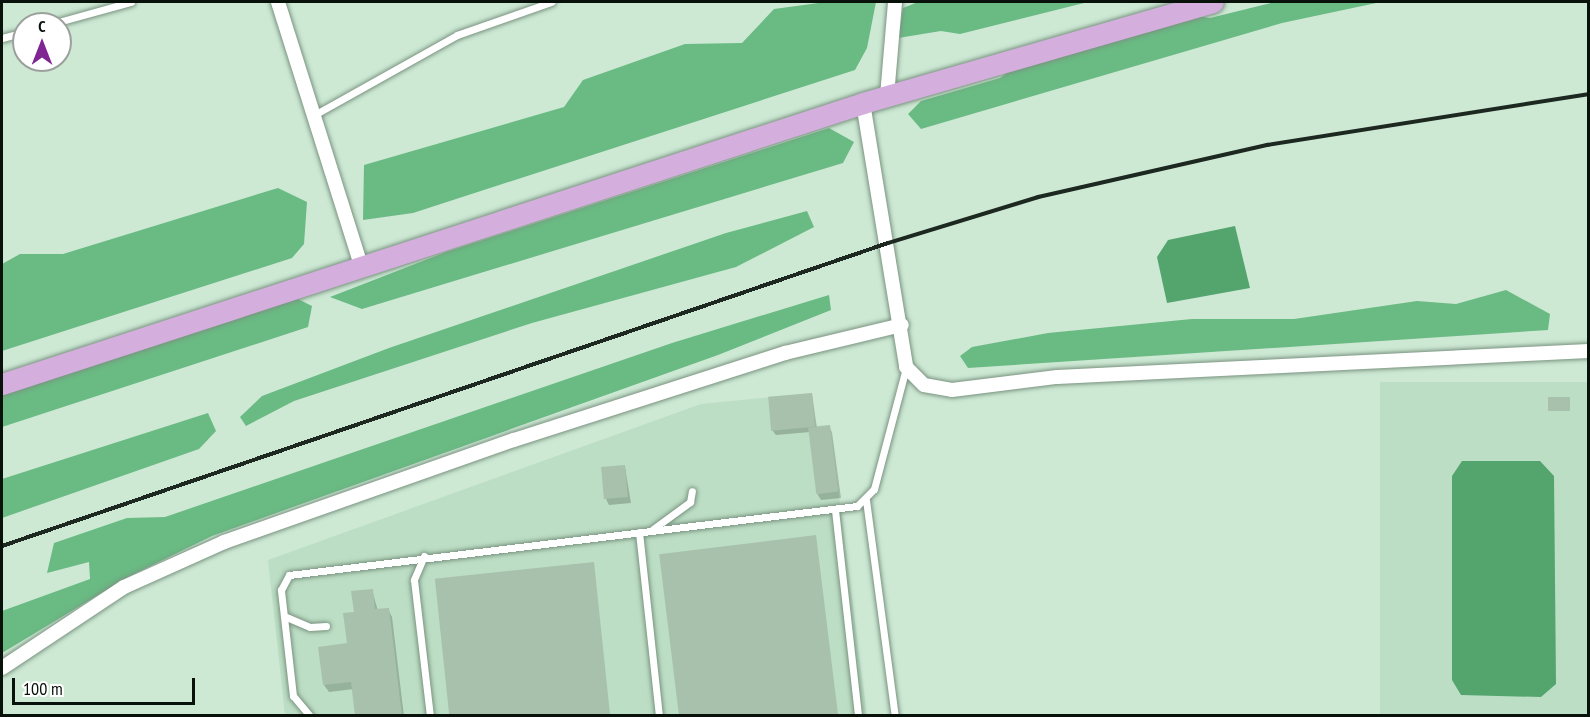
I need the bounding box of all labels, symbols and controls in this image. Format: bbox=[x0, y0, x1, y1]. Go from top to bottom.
north arrow bbox=[12, 12, 72, 72]
text: С bbox=[38, 16, 46, 36]
scale bar bbox=[15, 666, 198, 704]
text: 100 m bbox=[23, 677, 63, 700]

